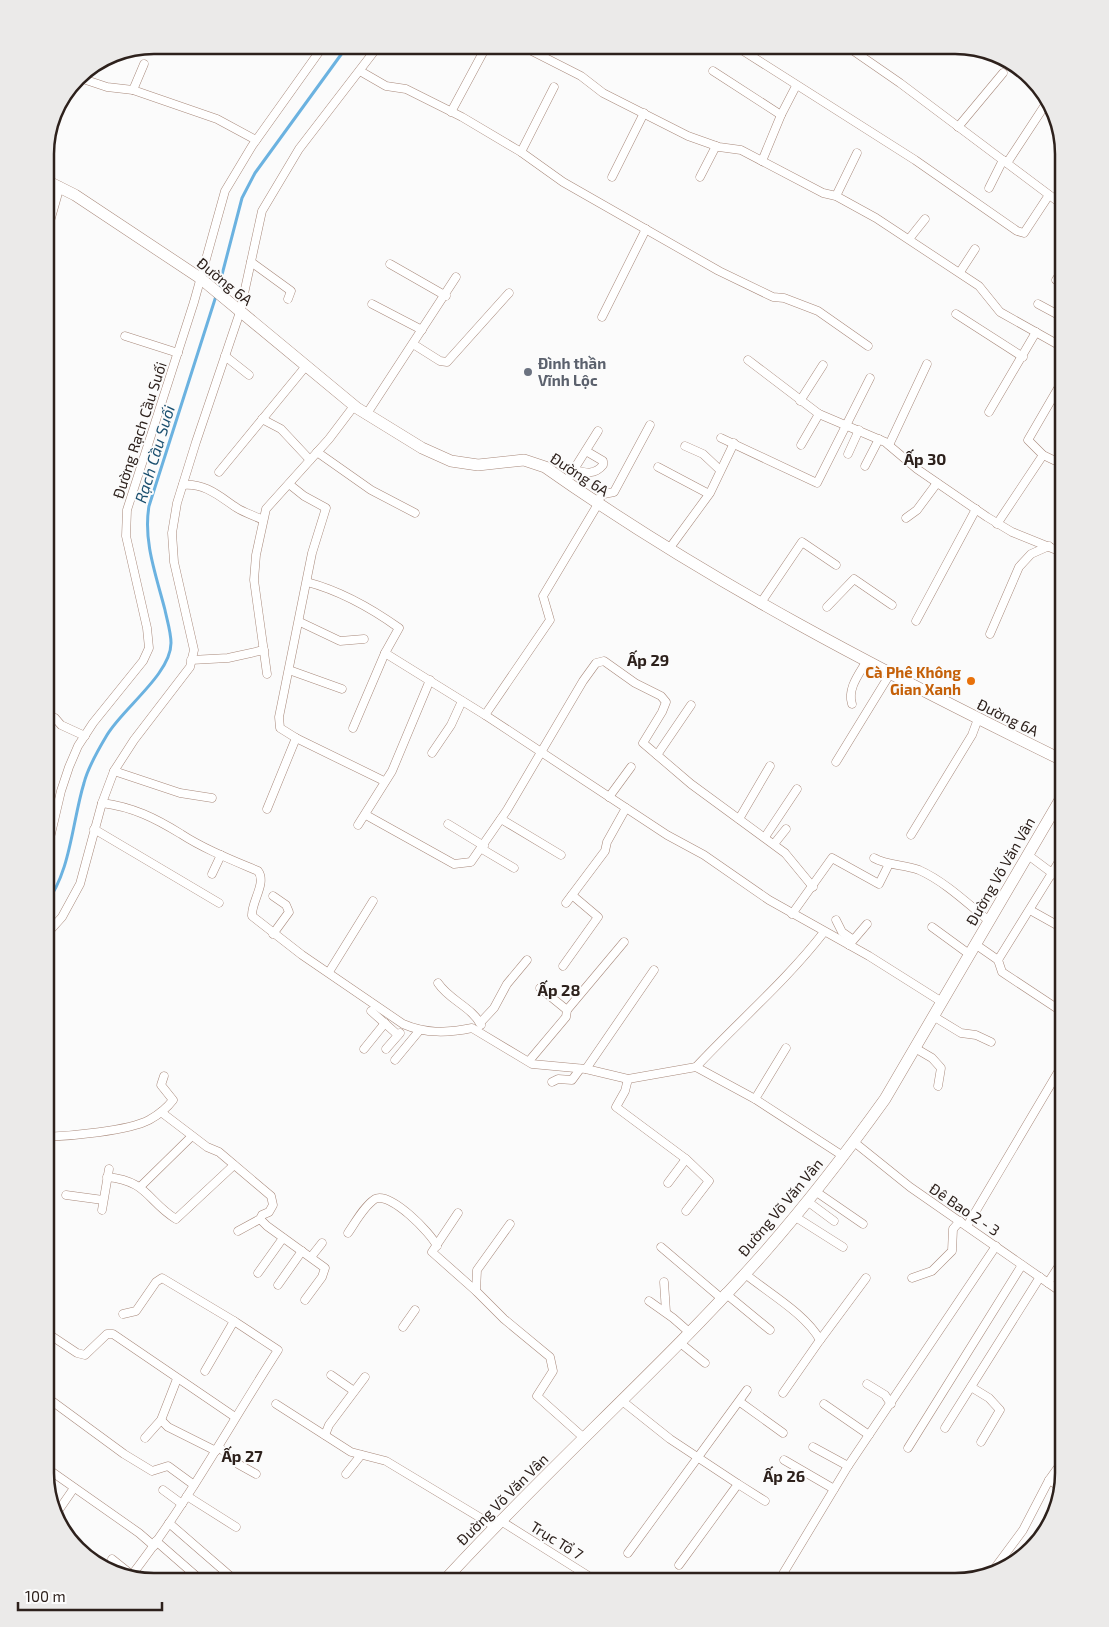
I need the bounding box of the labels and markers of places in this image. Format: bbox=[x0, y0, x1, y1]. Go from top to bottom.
place label: Đình thần Vĩnh Lộc bbox=[538, 354, 606, 389]
marker: Đình thần Vĩnh Lộc bbox=[522, 366, 534, 378]
place label: Cà Phê Không Gian Xanh bbox=[865, 663, 961, 698]
marker: Cà Phê Không Gian Xanh bbox=[965, 675, 977, 687]

